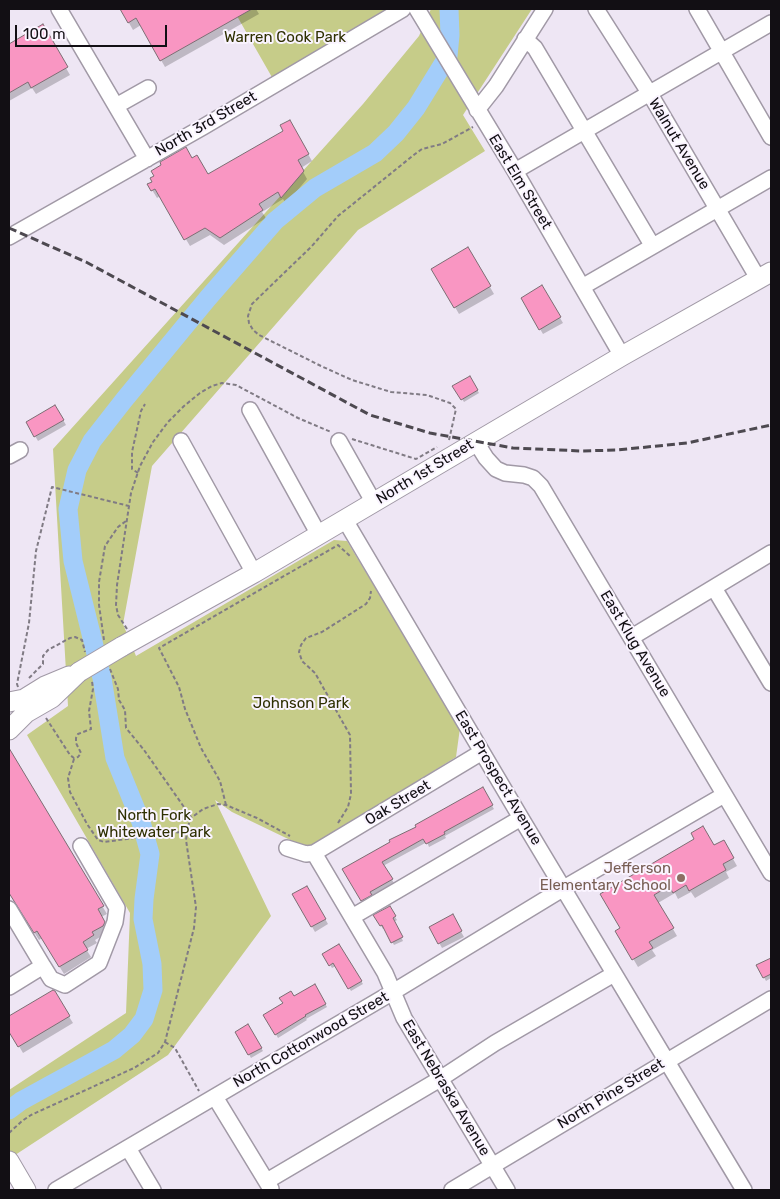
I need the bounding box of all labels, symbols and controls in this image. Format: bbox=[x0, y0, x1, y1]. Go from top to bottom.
scale bar bbox=[18, 15, 170, 47]
text: 100 m bbox=[23, 25, 65, 43]
park label: Warren Cook Park bbox=[224, 29, 346, 47]
street label: North 3rd Street bbox=[152, 88, 260, 160]
street label: Walnut Avenue bbox=[645, 95, 713, 193]
street label: East Elm Street bbox=[485, 131, 555, 233]
street label: North 1st Street bbox=[373, 436, 477, 508]
street label: East Klug Avenue bbox=[596, 587, 674, 701]
park label: Johnson Park bbox=[253, 695, 349, 713]
street label: East Prospect Avenue bbox=[451, 707, 545, 849]
street label: Oak Street bbox=[362, 776, 434, 830]
park label: North Fork Whitewater Park bbox=[97, 807, 211, 842]
place label: Jefferson Elementary School bbox=[540, 860, 671, 895]
marker: Jefferson Elementary School bbox=[675, 872, 687, 884]
street label: North Cottonwood Street bbox=[230, 988, 392, 1092]
street label: East Nebraska Avenue bbox=[398, 1017, 494, 1159]
street label: North Pine Street bbox=[554, 1055, 668, 1133]

